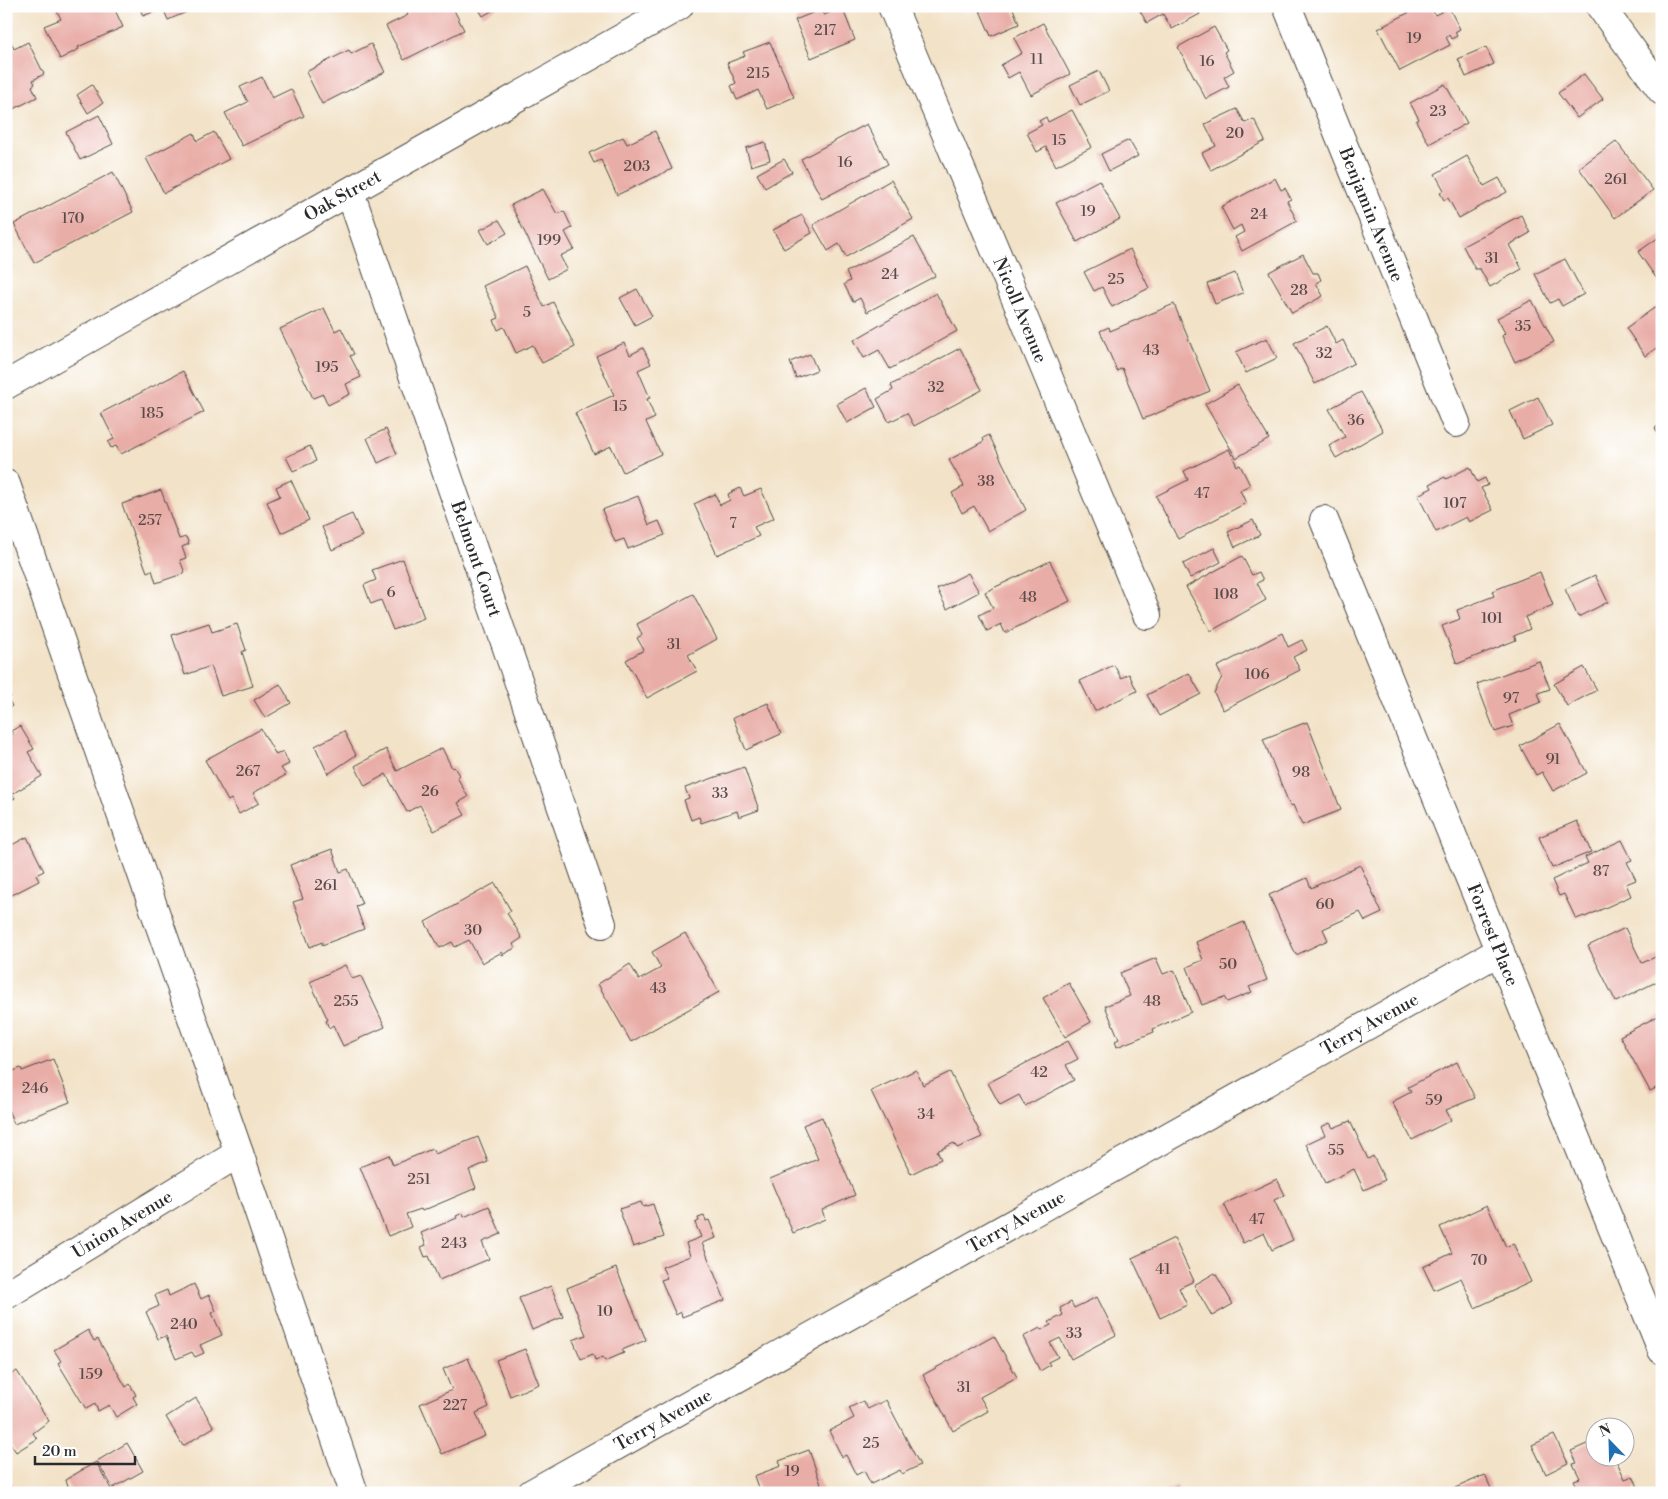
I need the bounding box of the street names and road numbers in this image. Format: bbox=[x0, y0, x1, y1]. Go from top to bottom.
street label: Benjamin Avenue bbox=[1333, 143, 1409, 285]
street label: Oak Street bbox=[300, 165, 386, 227]
street label: Nicoll Avenue bbox=[988, 254, 1052, 366]
street label: Belmont Court bbox=[445, 497, 507, 621]
street label: Forrest Place bbox=[1461, 880, 1524, 990]
street label: Terry Avenue bbox=[1317, 988, 1423, 1061]
street label: Union Avenue bbox=[68, 1185, 177, 1264]
street label: Terry Avenue bbox=[964, 1186, 1069, 1259]
street label: Terry Avenue bbox=[610, 1384, 716, 1457]

